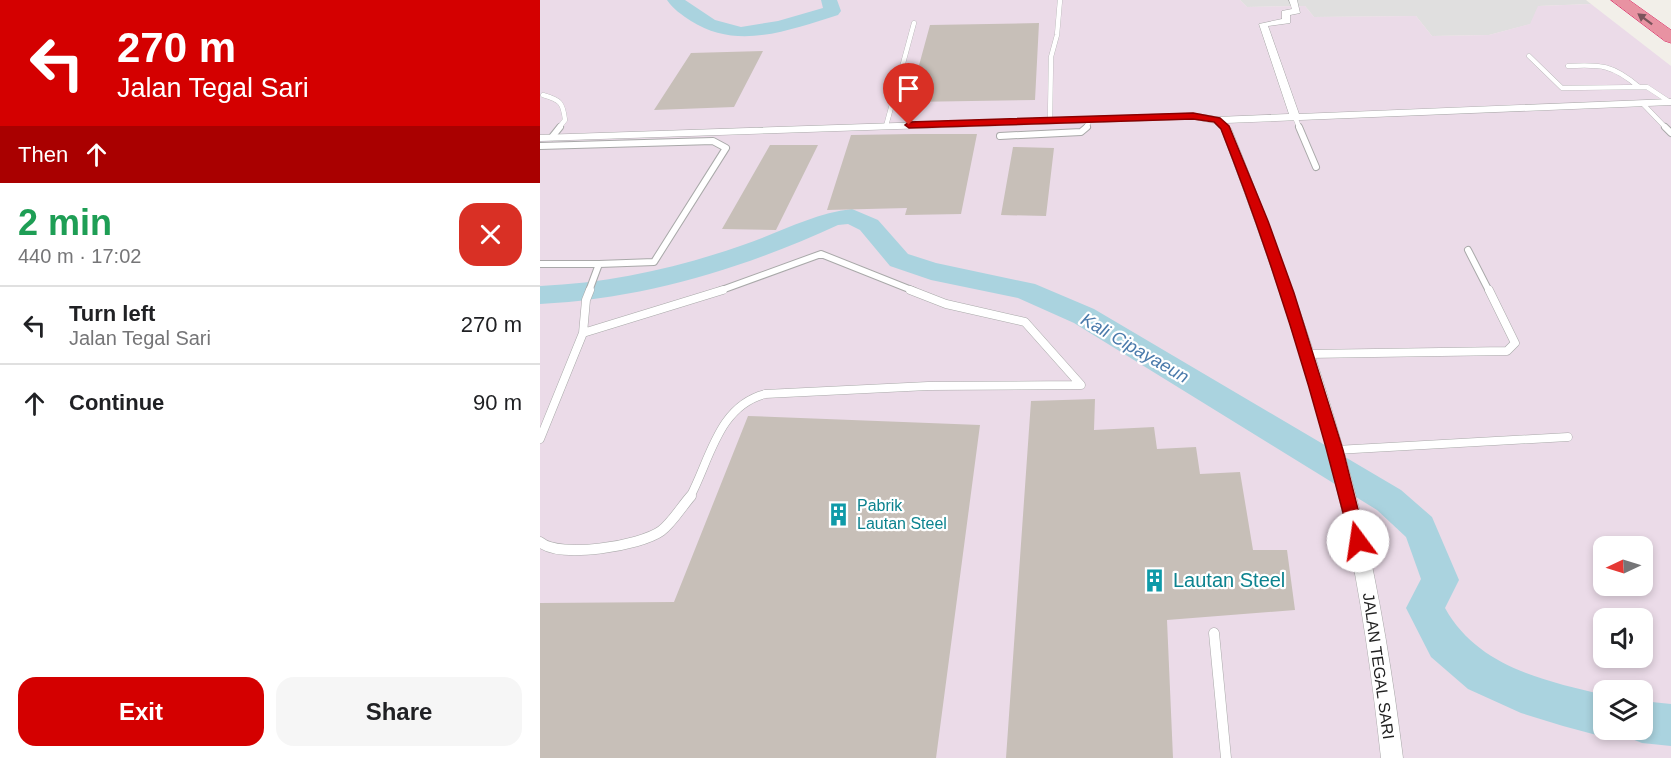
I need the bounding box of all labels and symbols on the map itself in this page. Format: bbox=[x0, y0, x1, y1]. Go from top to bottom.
one-way arrow bbox=[1637, 13, 1653, 25]
pin bbox=[883, 63, 934, 125]
water label: Kali Cipayaeun bbox=[1078, 309, 1192, 387]
place label: Pabrik Lautan Steel bbox=[857, 497, 947, 532]
building icon: Pabrik Lautan Steel bbox=[826, 501, 852, 527]
position arrow bbox=[1326, 509, 1390, 573]
north arrow bbox=[1593, 536, 1653, 596]
building icon: Lautan Steel bbox=[1142, 567, 1168, 593]
place label: Lautan Steel bbox=[1173, 569, 1285, 591]
street label: JALAN TEGAL SARI bbox=[1360, 592, 1397, 740]

